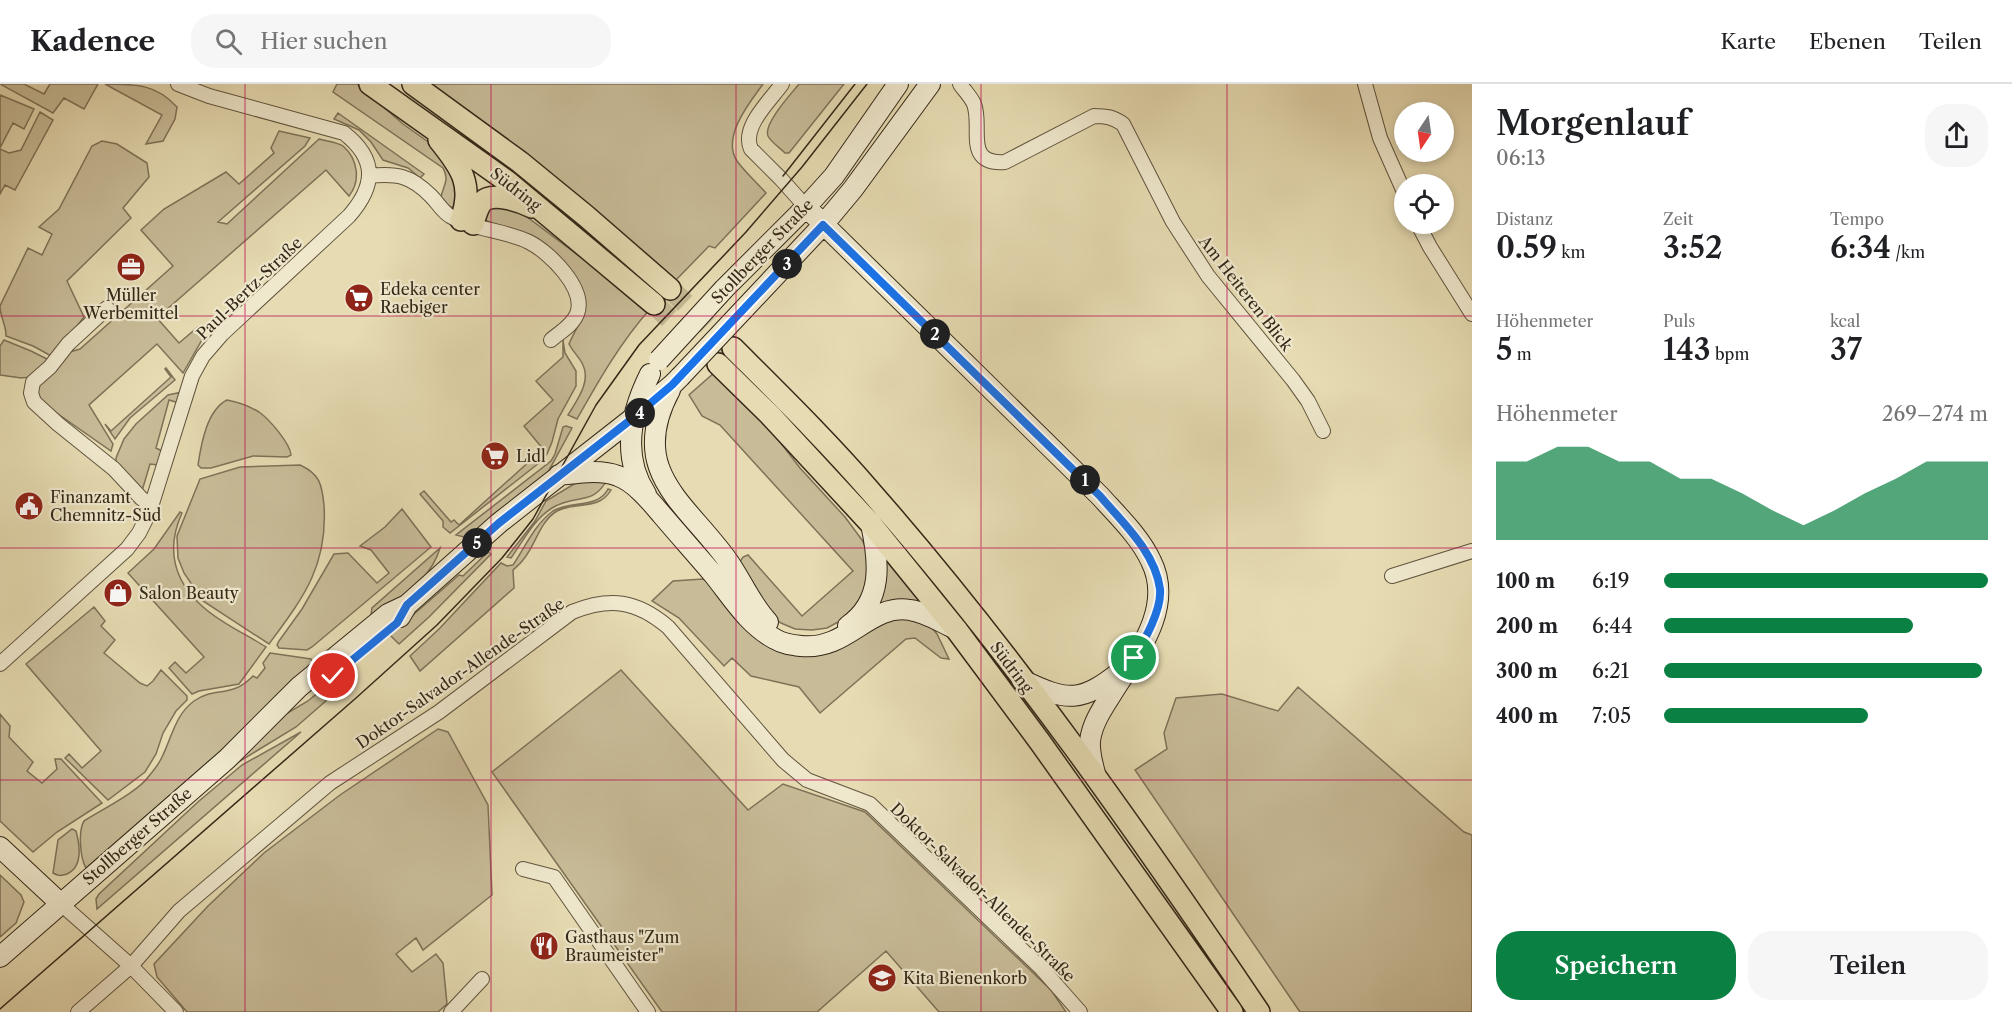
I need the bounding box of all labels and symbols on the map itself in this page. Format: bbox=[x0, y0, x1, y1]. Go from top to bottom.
north arrow bbox=[1394, 102, 1454, 162]
street label: Südring bbox=[487, 163, 546, 215]
street label: Stollberger Straße bbox=[707, 194, 817, 308]
street label: Am Heiteren Blick bbox=[1194, 231, 1298, 355]
street label: Paul-Bertz-Straße bbox=[192, 232, 306, 344]
pin: 3 bbox=[772, 249, 802, 279]
office icon: Müller Werbemittel bbox=[115, 251, 147, 283]
place label: Edeka center Raebiger bbox=[380, 279, 480, 317]
supermarket icon: Edeka center Raebiger bbox=[343, 282, 375, 314]
place label: Müller Werbemittel bbox=[82, 285, 179, 323]
pin: 2 bbox=[920, 319, 950, 349]
pin: 4 bbox=[625, 398, 655, 428]
supermarket icon: Lidl bbox=[479, 440, 511, 472]
place label: Lidl bbox=[516, 446, 546, 466]
pin: 1 bbox=[1070, 465, 1100, 495]
place label: Finanzamt Chemnitz-Süd bbox=[50, 487, 162, 525]
public building icon: Finanzamt Chemnitz-Süd bbox=[13, 490, 45, 522]
pin: 5 bbox=[462, 528, 492, 558]
shop icon: Salon Beauty bbox=[102, 577, 134, 609]
place label: Salon Beauty bbox=[139, 583, 240, 603]
street label: Doktor-Salvador-Allende-Straße bbox=[352, 593, 568, 753]
pin bbox=[1108, 632, 1159, 683]
street label: Südring bbox=[986, 637, 1038, 697]
pin bbox=[307, 650, 358, 701]
street label: Stollberger Straße bbox=[78, 783, 196, 889]
street label: Doktor-Salvador-Allende-Straße bbox=[886, 798, 1080, 986]
place label: Gasthaus "Zum Braumeister" bbox=[565, 927, 680, 965]
restaurant icon: Gasthaus "Zum Braumeister" bbox=[528, 930, 560, 962]
school or university icon: Kita Bienenkorb bbox=[866, 962, 898, 994]
place label: Kita Bienenkorb bbox=[903, 968, 1027, 988]

